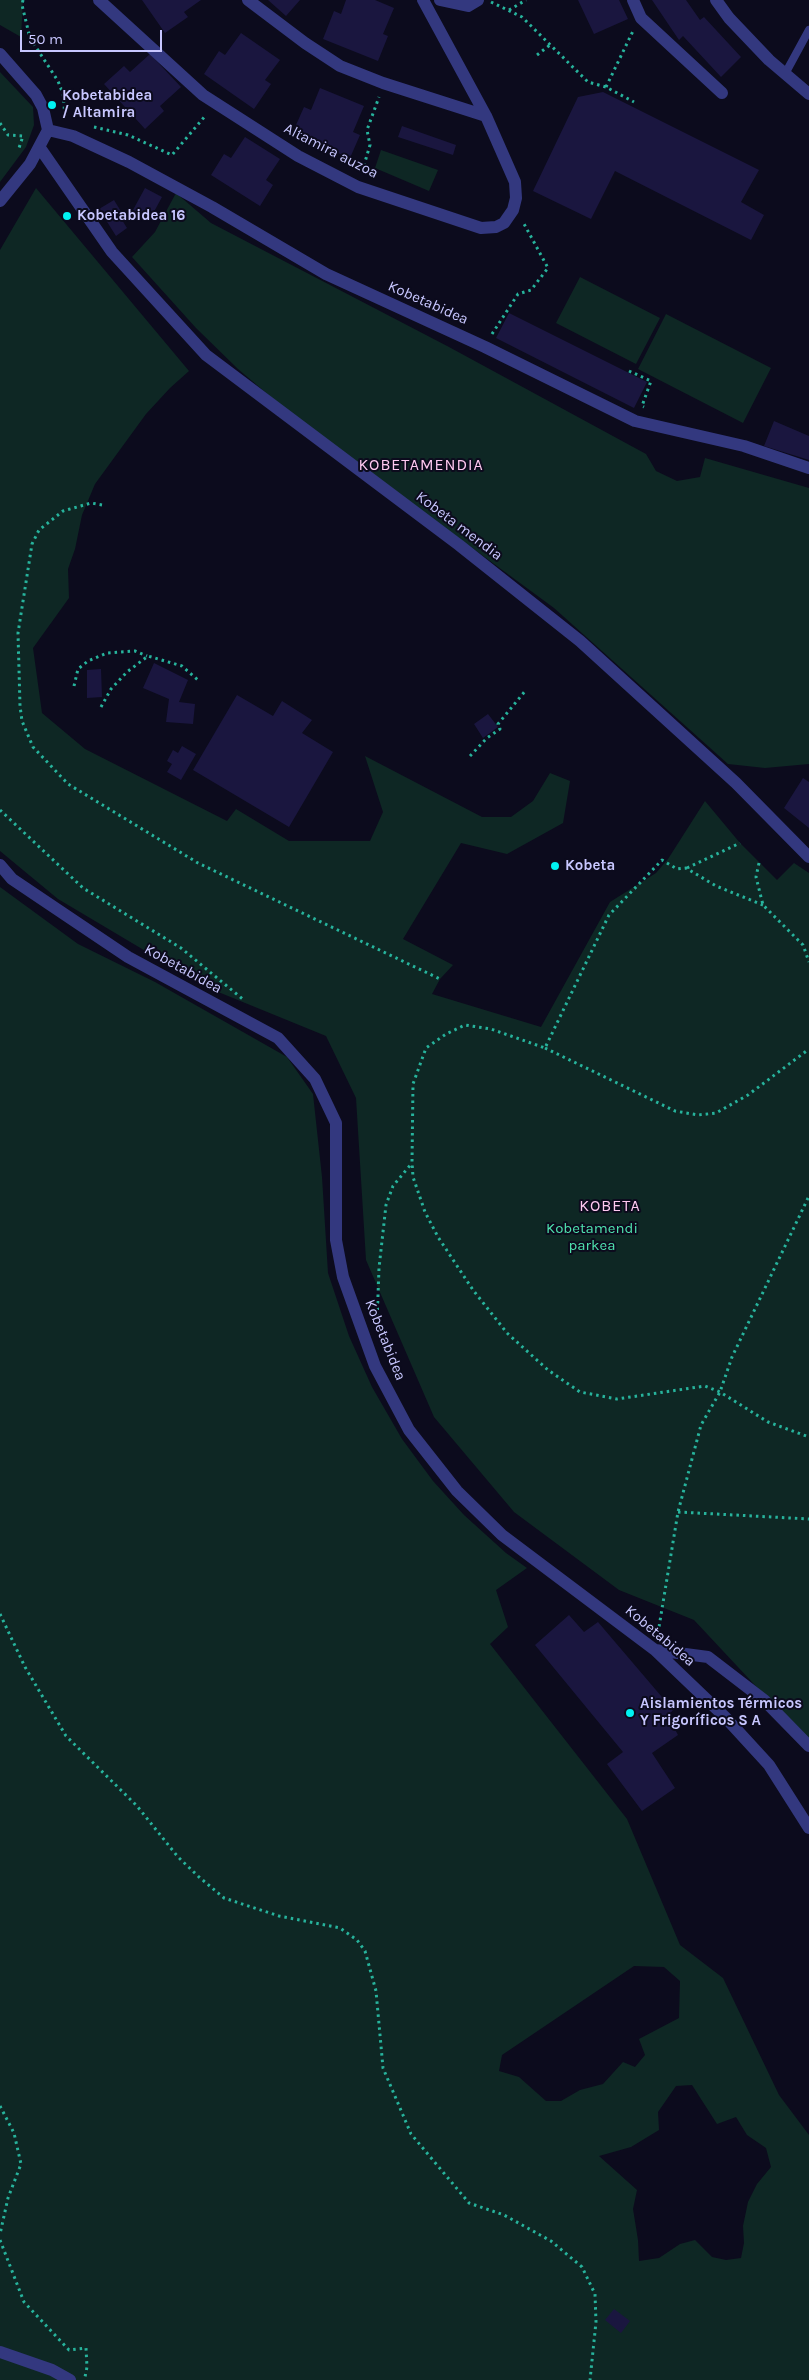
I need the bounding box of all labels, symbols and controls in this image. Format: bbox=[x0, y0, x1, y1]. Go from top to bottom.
scale bar bbox=[22, 20, 165, 52]
text: 50 m bbox=[28, 30, 63, 48]
place label: Kobetabidea / Altamira bbox=[62, 87, 152, 122]
marker: Kobetabidea / Altamira bbox=[46, 99, 58, 111]
street label: Altamira auzoa bbox=[281, 120, 381, 182]
place label: Kobetabidea 16 bbox=[77, 207, 185, 225]
marker: Kobetabidea 16 bbox=[61, 210, 73, 222]
street label: Kobetabidea bbox=[385, 277, 471, 329]
district label: KOBETAMENDIA bbox=[357, 455, 485, 475]
street label: Kobeta mendia bbox=[412, 488, 506, 564]
place label: Kobeta bbox=[565, 857, 615, 875]
marker: Kobeta bbox=[549, 860, 561, 872]
street label: Kobetabidea bbox=[141, 940, 225, 998]
district label: KOBETA bbox=[578, 1196, 642, 1216]
park label: Kobetamendi parkea bbox=[546, 1220, 638, 1255]
street label: Kobetabidea bbox=[361, 1297, 409, 1383]
street label: Kobetabidea bbox=[621, 1601, 699, 1671]
place label: Aislamientos Térmicos Y Frigoríficos S A bbox=[640, 1695, 802, 1730]
marker: Aislamientos Térmicos Y Frigoríficos S A bbox=[624, 1707, 636, 1719]

